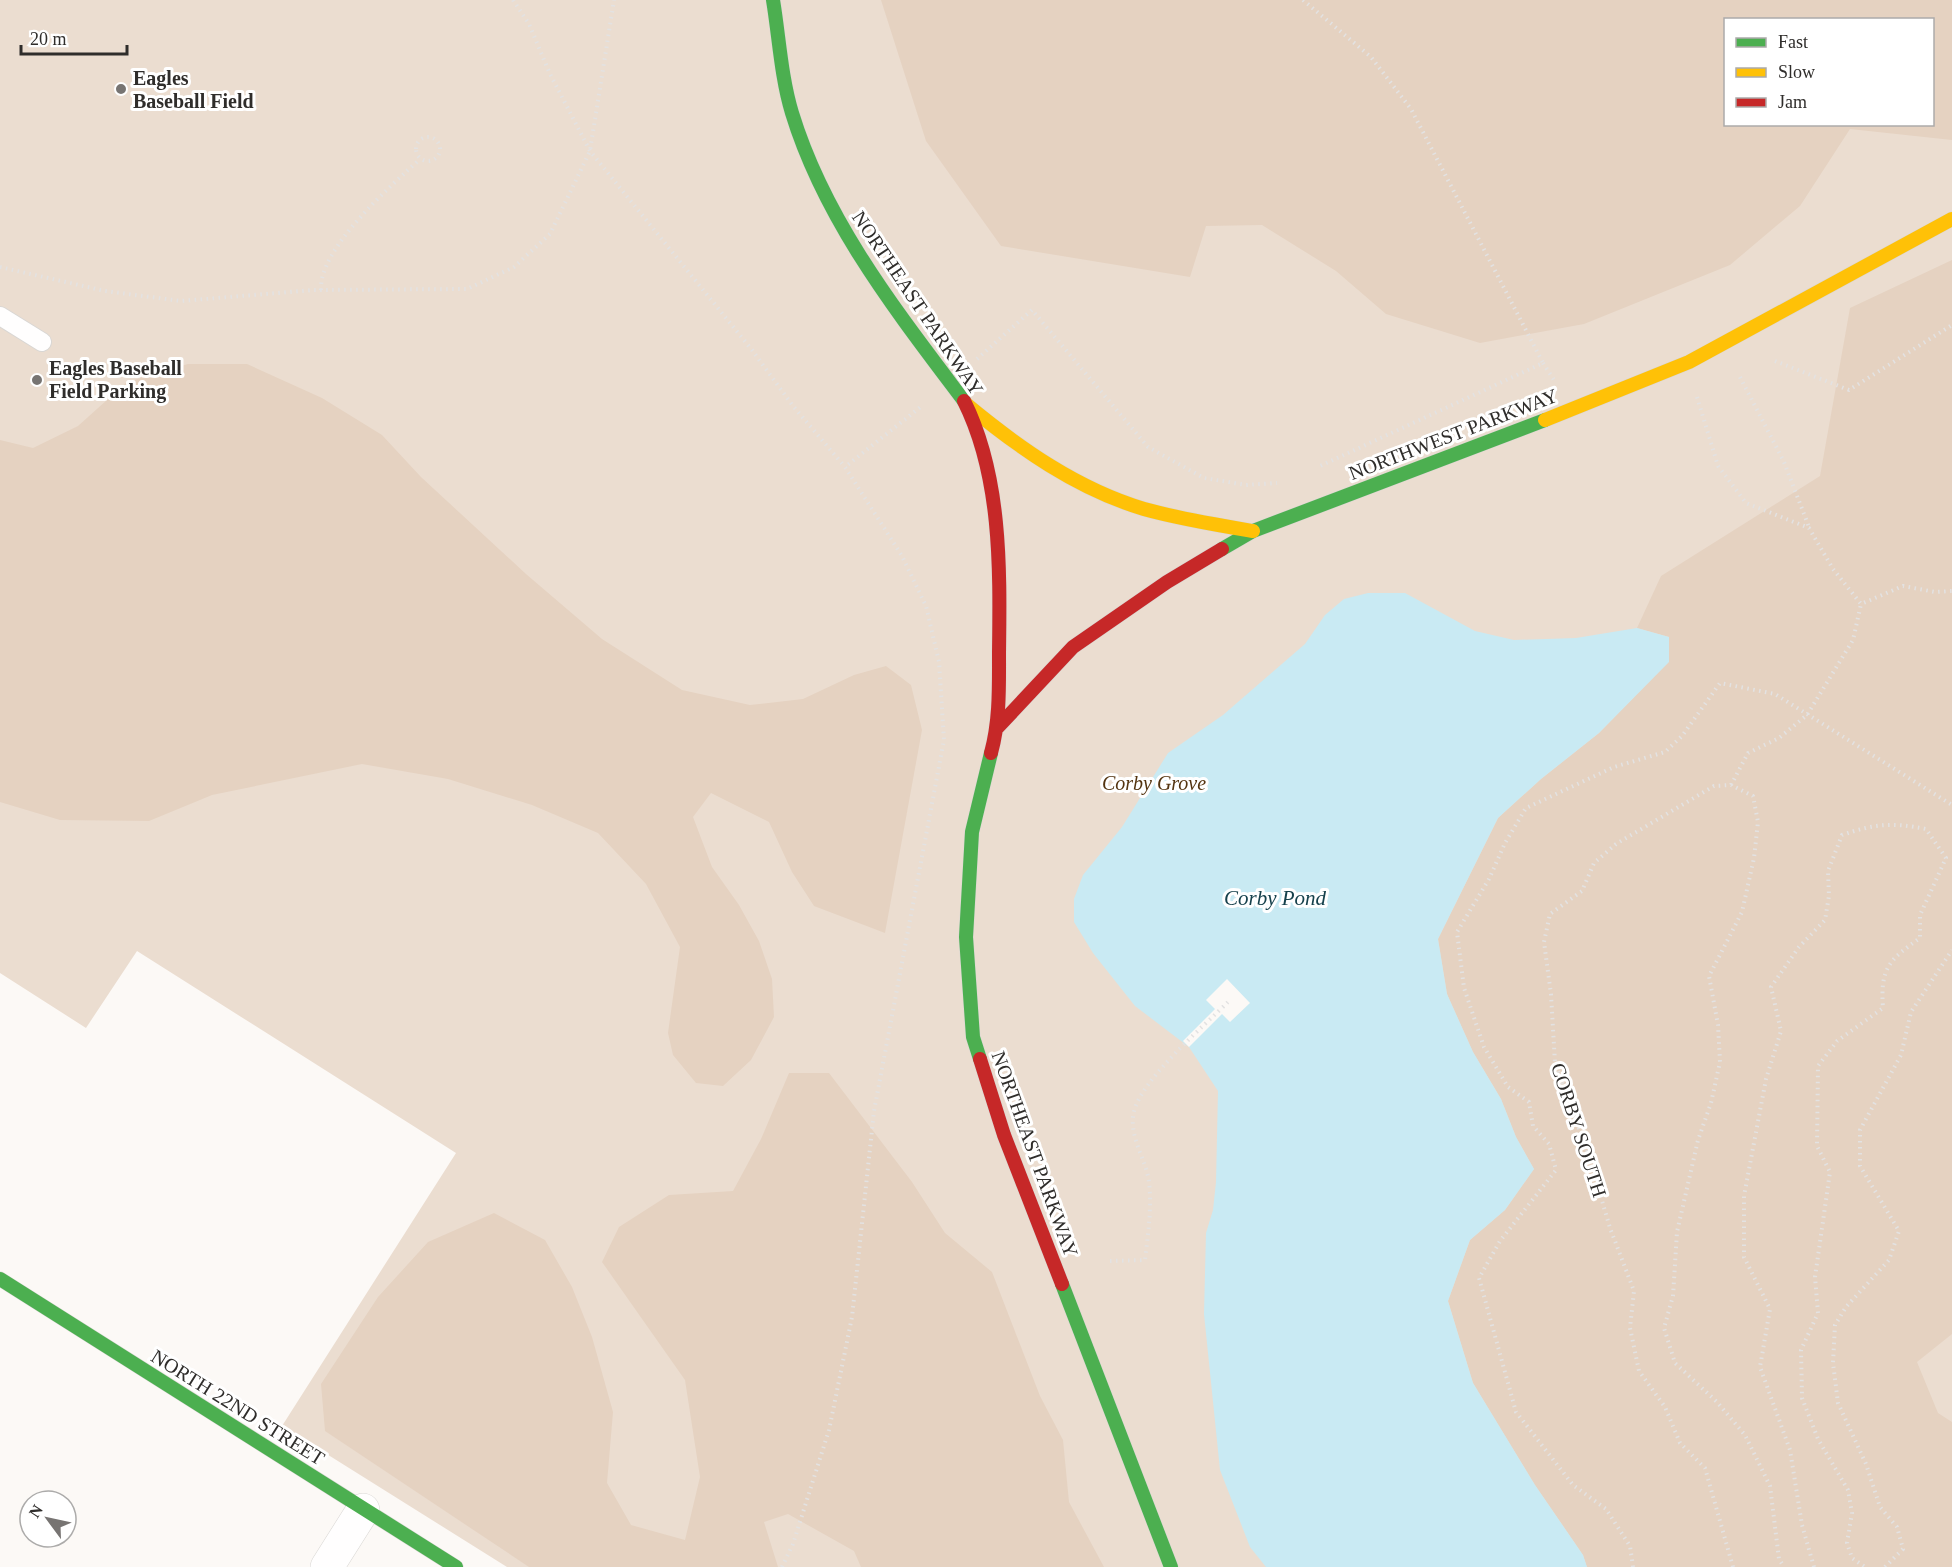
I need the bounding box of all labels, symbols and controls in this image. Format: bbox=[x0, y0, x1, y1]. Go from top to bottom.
scale bar bbox=[21, 18, 128, 56]
legend bbox=[1724, 18, 1934, 126]
text: 20 m bbox=[30, 29, 67, 49]
text: Fast bbox=[1778, 32, 1808, 52]
text: Slow bbox=[1778, 62, 1815, 82]
place label: Eagles Baseball Field bbox=[133, 67, 254, 112]
marker: Eagles Baseball Field bbox=[114, 82, 128, 96]
text: Jam bbox=[1778, 92, 1807, 112]
street label: NORTHEAST PARKWAY bbox=[848, 207, 988, 399]
place label: Eagles Baseball Field Parking bbox=[49, 357, 182, 403]
marker: Eagles Baseball Field Parking bbox=[30, 373, 44, 387]
street label: NORTHWEST PARKWAY bbox=[1345, 384, 1561, 484]
park label: Corby Grove bbox=[1102, 772, 1206, 795]
water label: Corby Pond bbox=[1224, 886, 1327, 910]
street label: NORTHEAST PARKWAY bbox=[987, 1048, 1083, 1260]
street label: CORBY SOUTH bbox=[1547, 1060, 1611, 1200]
street label: NORTH 22ND STREET bbox=[147, 1345, 329, 1469]
north arrow bbox=[18, 1489, 78, 1549]
text: N bbox=[26, 1501, 46, 1521]

